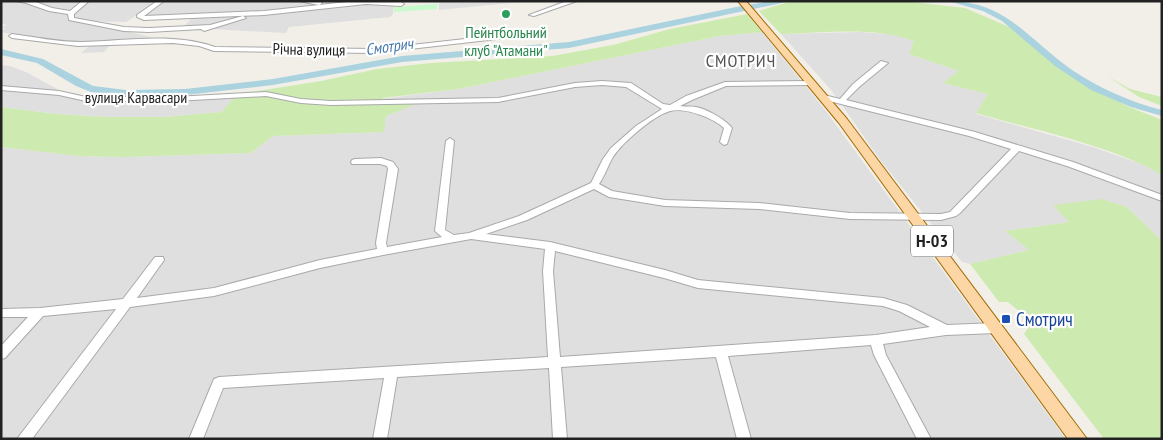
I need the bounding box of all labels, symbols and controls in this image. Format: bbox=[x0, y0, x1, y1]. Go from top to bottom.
marker: Пейнтбольний клуб "Атамани" bbox=[500, 8, 512, 20]
place label: Пейнтбольний клуб "Атамани" bbox=[464, 22, 548, 60]
water label: Смотрич bbox=[364, 33, 416, 59]
street label: Річна вулиця bbox=[272, 38, 346, 60]
district label: СМОТРИЧ bbox=[706, 49, 776, 72]
street label: вулиця Карвасари bbox=[85, 87, 187, 107]
road number: Н-03 bbox=[911, 226, 953, 256]
place label: Смотрич bbox=[1016, 307, 1073, 331]
marker: Смотрич bbox=[1000, 313, 1012, 325]

